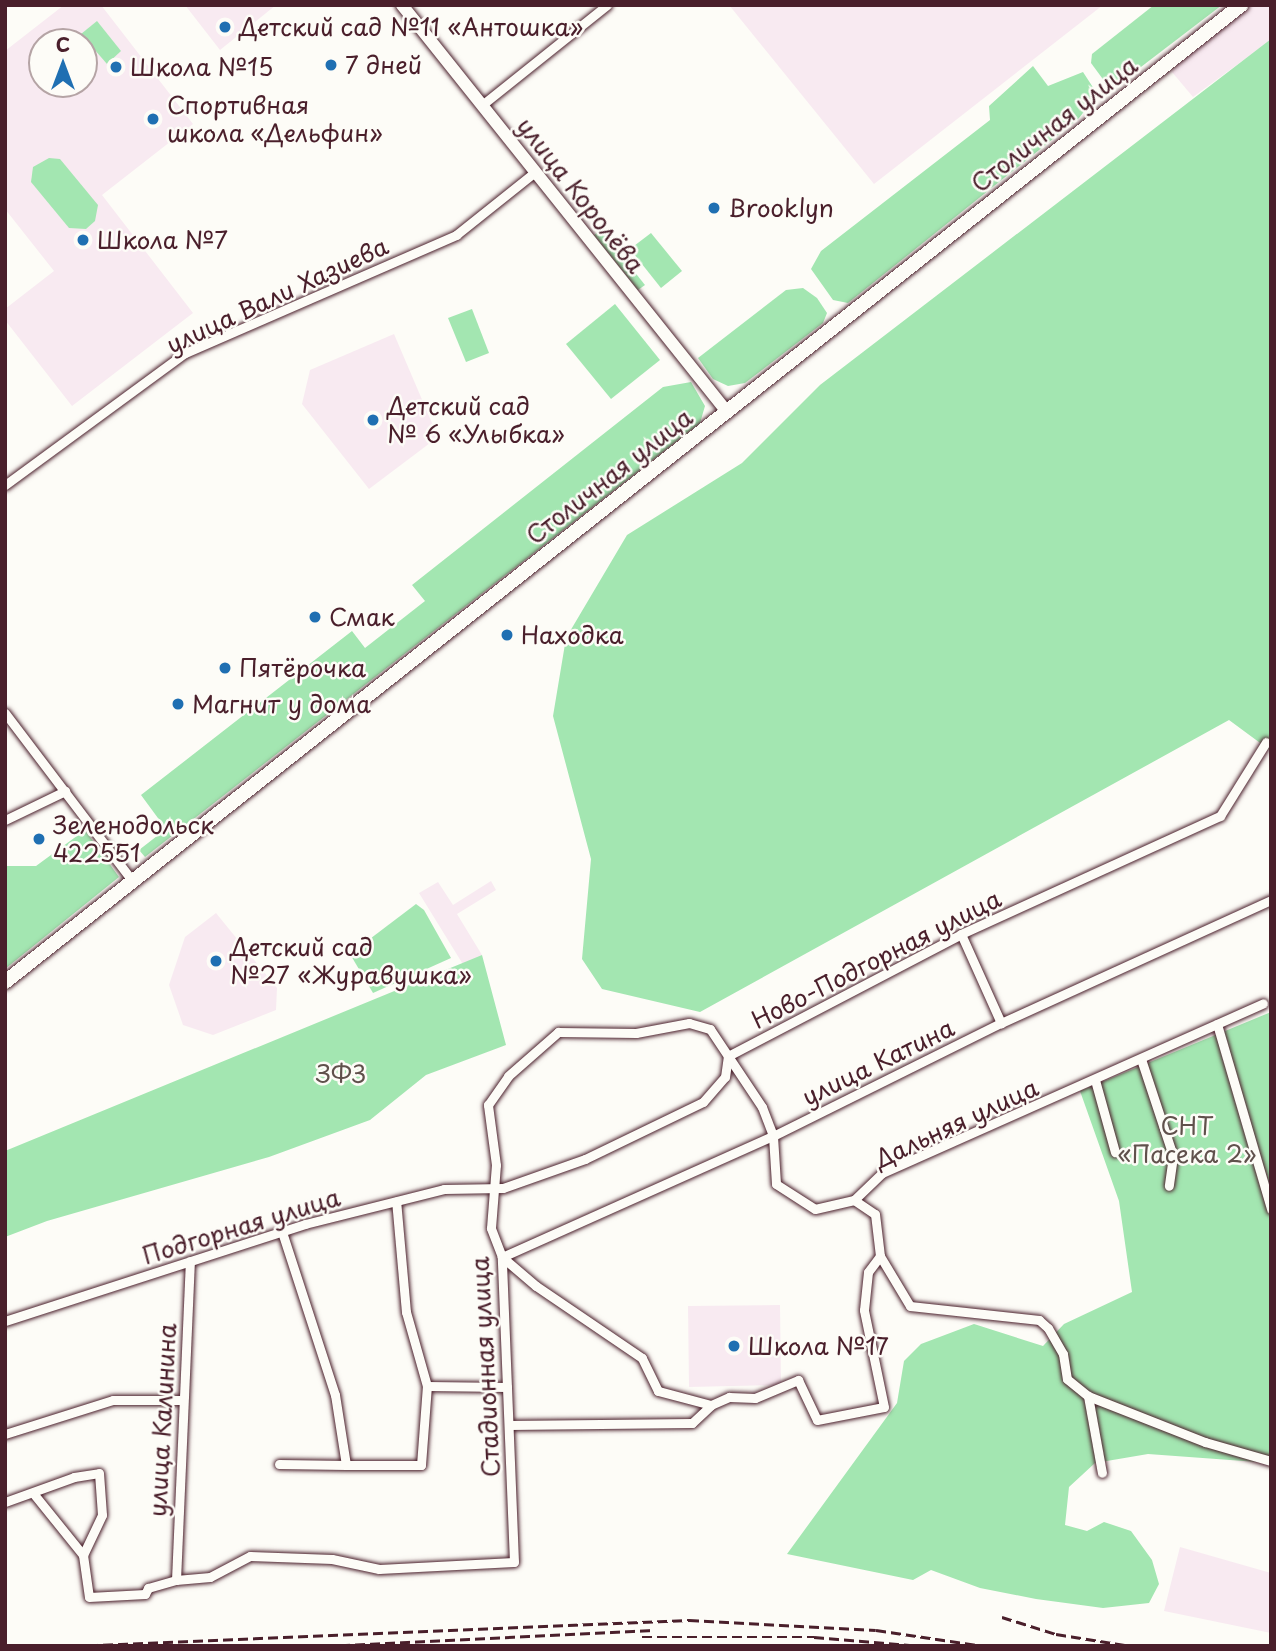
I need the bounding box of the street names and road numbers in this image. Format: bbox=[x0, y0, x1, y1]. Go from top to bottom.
street label: Столичная улица bbox=[965, 50, 1143, 198]
street label: улица Королёва bbox=[511, 111, 651, 279]
street label: улица Вали Хазиева bbox=[162, 231, 392, 359]
street label: Столичная улица bbox=[520, 402, 698, 550]
street label: Ново-Подгорная улица bbox=[746, 883, 1006, 1035]
street label: улица Катина bbox=[797, 1013, 959, 1111]
street label: Дальняя улица bbox=[869, 1072, 1043, 1174]
street label: Подгорная улица bbox=[138, 1182, 344, 1270]
street label: Стадионная улица bbox=[465, 1255, 505, 1479]
street label: улица Калинина bbox=[143, 1322, 181, 1518]

